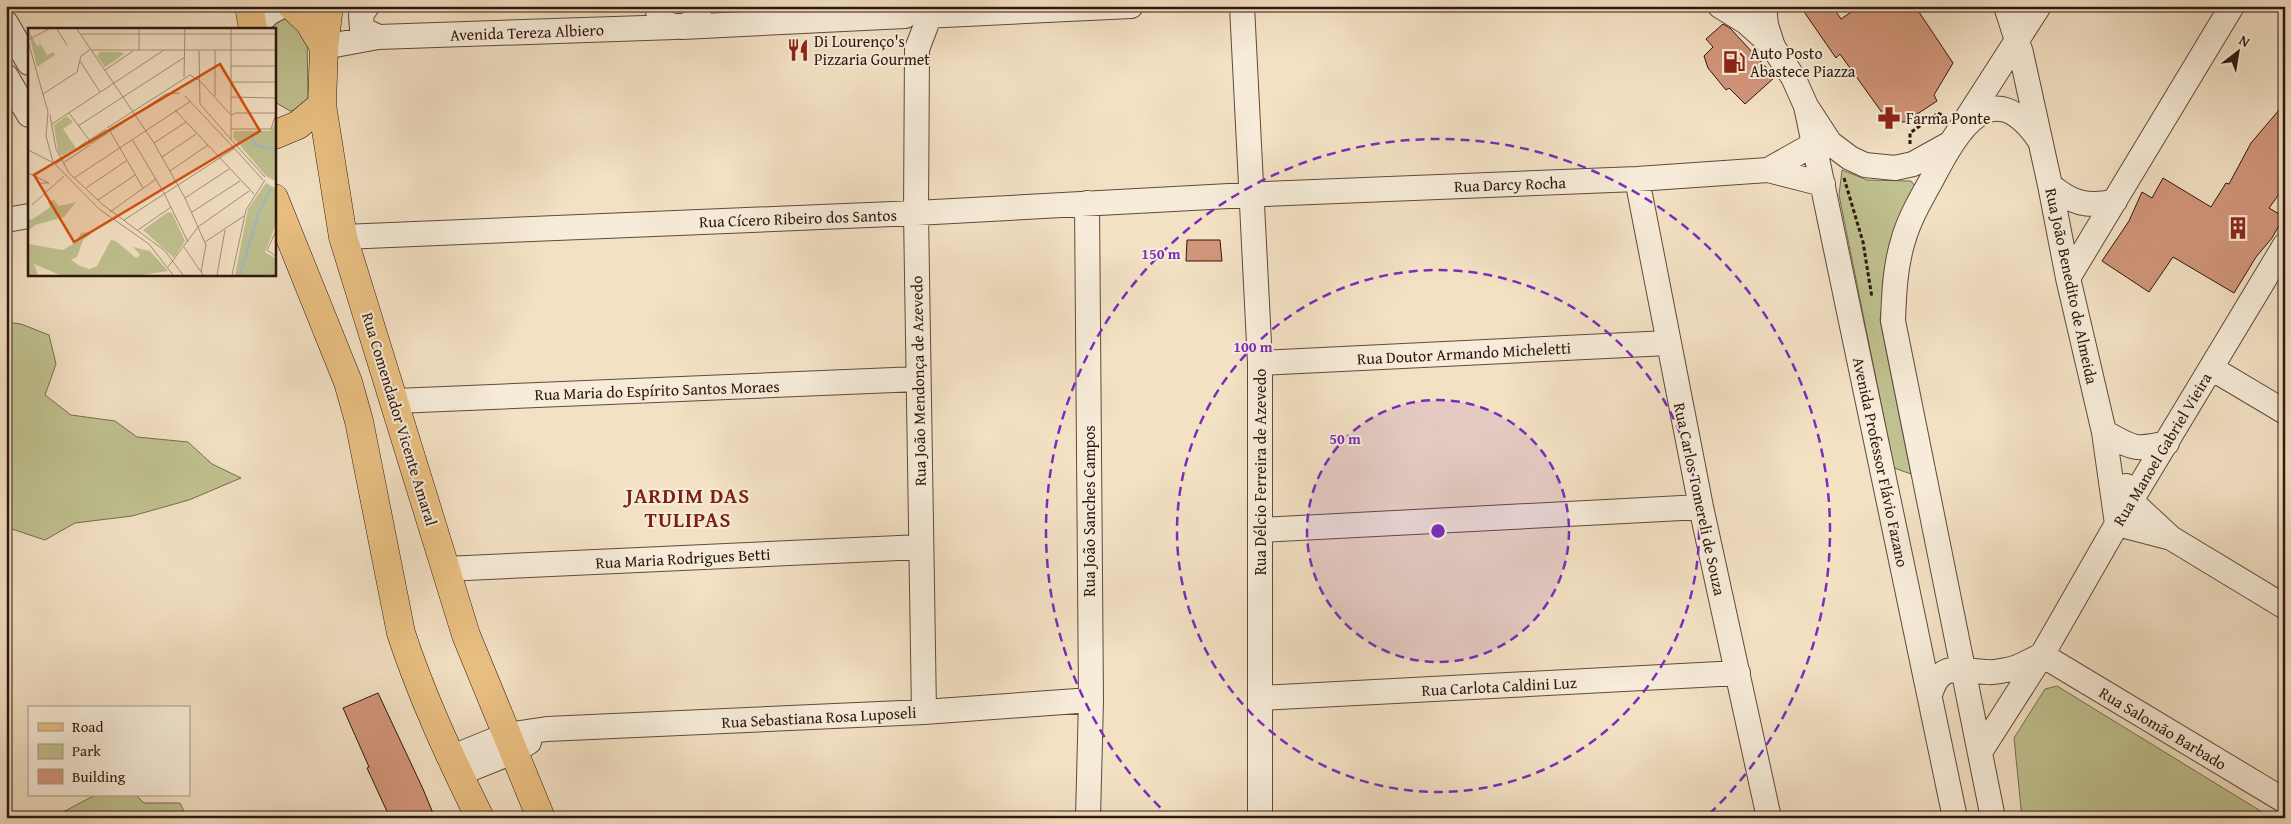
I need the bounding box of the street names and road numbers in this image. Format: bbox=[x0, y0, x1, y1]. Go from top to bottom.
street label: Avenida Tereza Albiero bbox=[450, 17, 604, 47]
street label: Rua Darcy Rocha bbox=[1454, 170, 1567, 198]
street label: Rua João Benedito de Almeida bbox=[2039, 186, 2105, 387]
street label: Rua Cícero Ribeiro dos Santos bbox=[699, 203, 897, 233]
street label: Rua João Mendonça de Azevedo bbox=[904, 276, 932, 486]
street label: Rua Comendador Vicente Amaral bbox=[356, 309, 444, 529]
street label: Rua Doutor Armando Micheletti bbox=[1356, 335, 1572, 371]
street label: Avenida Professor Flávio Fazano bbox=[1847, 355, 1915, 569]
street label: Rua Manoel Gabriel Vieira bbox=[2107, 367, 2218, 530]
street label: Rua Délcio Ferreira de Azevedo bbox=[1248, 369, 1272, 575]
street label: Rua Maria do Espírito Santos Moraes bbox=[534, 374, 780, 406]
street label: Rua Carlos Tomereli de Souza bbox=[1668, 400, 1732, 598]
street label: Rua João Sanches Campos bbox=[1077, 425, 1101, 597]
street label: Rua Maria Rodrigues Betti bbox=[595, 541, 772, 575]
street label: Rua Carlota Caldini Luz bbox=[1421, 670, 1577, 702]
street label: Rua Salomão Barbado bbox=[2095, 680, 2231, 776]
street label: Rua Sebastiana Rosa Luposeli bbox=[721, 700, 918, 734]

